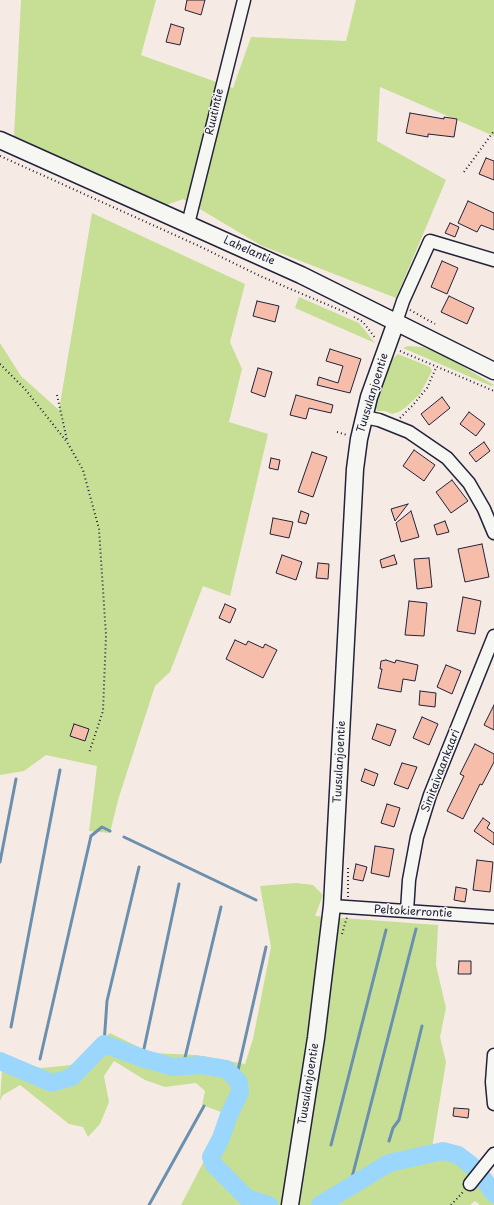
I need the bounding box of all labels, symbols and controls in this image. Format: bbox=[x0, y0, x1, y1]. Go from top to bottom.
street label: Ruutintie bbox=[203, 87, 227, 137]
street label: Lahelantie bbox=[221, 234, 277, 268]
street label: Tuusulanjoentie bbox=[355, 352, 391, 434]
street label: Tuusulanjoentie bbox=[331, 720, 349, 804]
street label: Sinitaivaankaari bbox=[419, 728, 463, 814]
street label: Peltokierrontie bbox=[373, 903, 453, 921]
street label: Tuusulanjoentie bbox=[296, 1042, 322, 1126]

